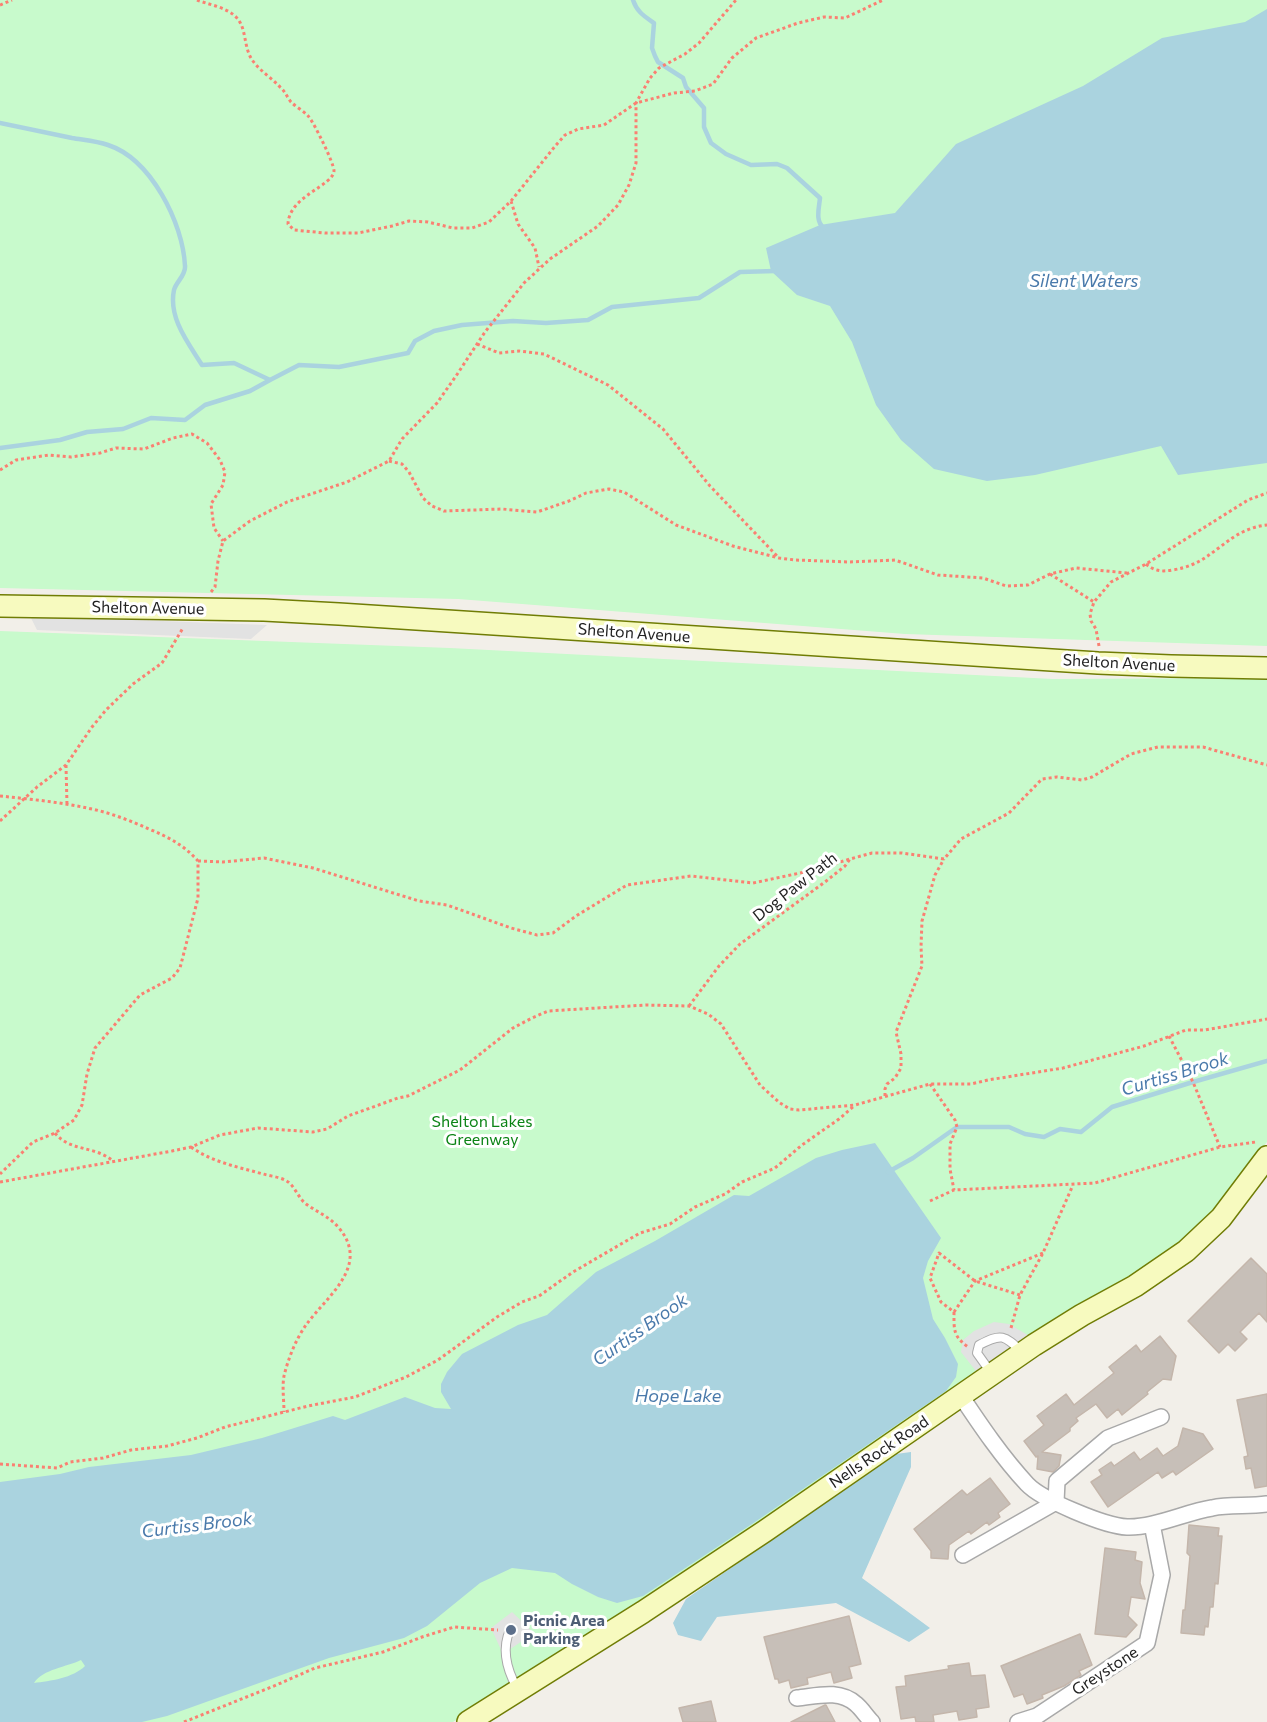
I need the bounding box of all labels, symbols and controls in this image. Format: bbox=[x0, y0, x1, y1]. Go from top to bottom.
water label: Silent Waters bbox=[1029, 270, 1139, 292]
street label: Shelton Avenue bbox=[92, 597, 204, 619]
street label: Shelton Avenue bbox=[577, 619, 691, 647]
street label: Shelton Avenue bbox=[1062, 650, 1176, 676]
street label: Dog Paw Path bbox=[749, 848, 841, 926]
water label: Curtiss Brook bbox=[1119, 1047, 1231, 1101]
park label: Shelton Lakes Greenway bbox=[432, 1112, 532, 1150]
water label: Curtiss Brook bbox=[588, 1289, 692, 1371]
water label: Hope Lake bbox=[635, 1385, 721, 1407]
street label: Nells Rock Road bbox=[826, 1412, 932, 1492]
water label: Curtiss Brook bbox=[141, 1508, 253, 1542]
place label: Picnic Area Parking bbox=[523, 1611, 605, 1649]
marker: Picnic Area Parking bbox=[504, 1623, 518, 1637]
street label: Greystone bbox=[1068, 1642, 1142, 1700]

